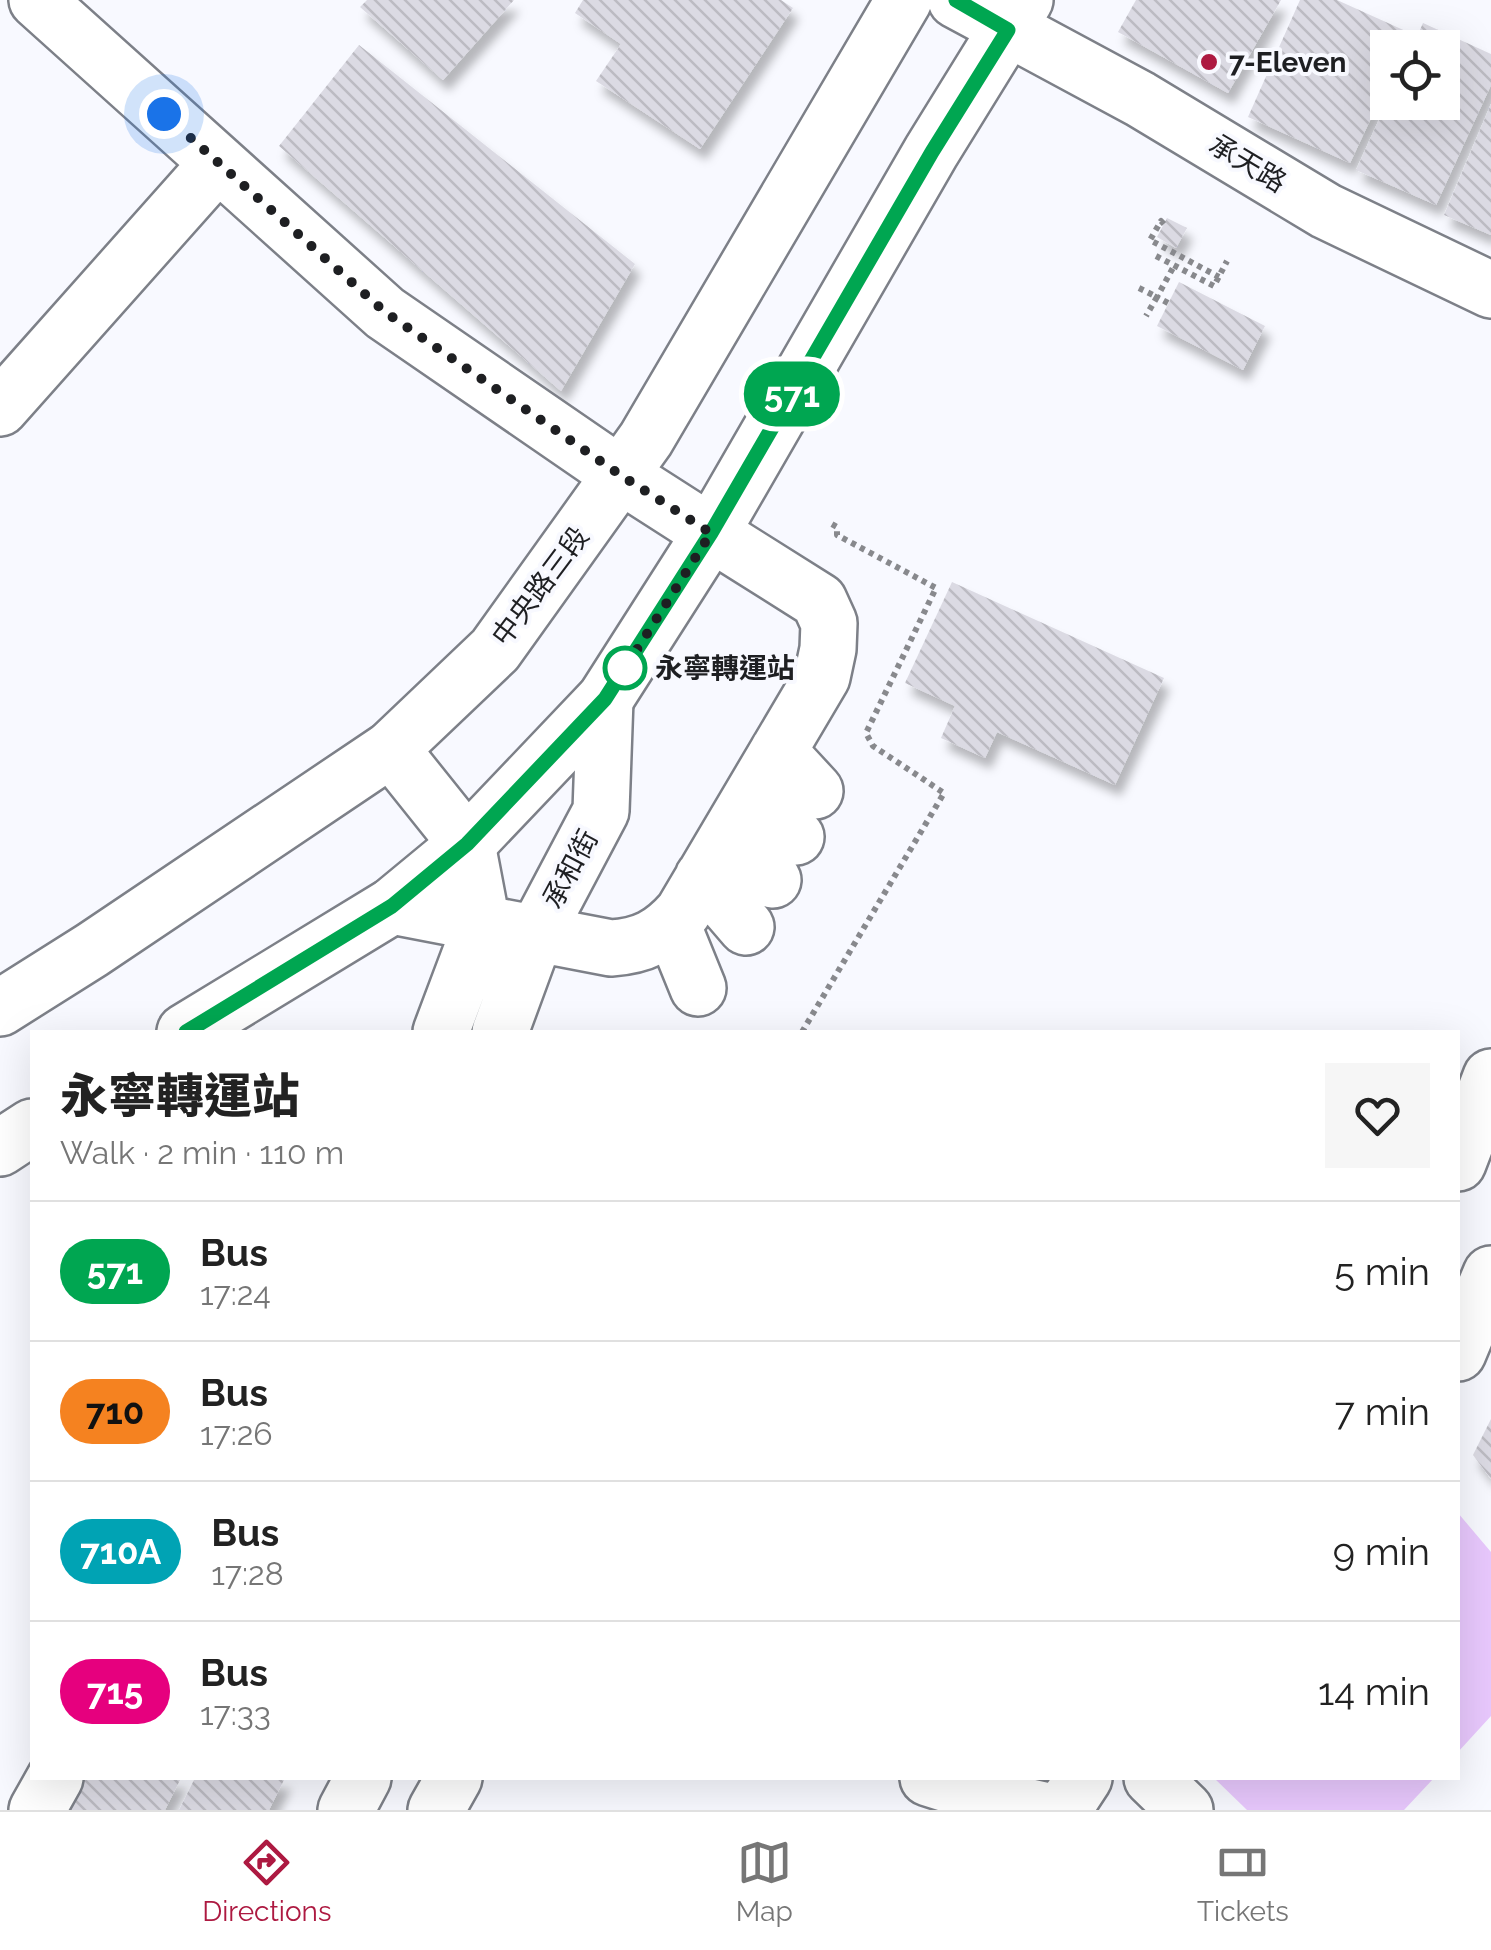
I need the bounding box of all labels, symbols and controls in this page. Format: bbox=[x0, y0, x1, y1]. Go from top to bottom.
map controls bbox=[1370, 30, 1460, 120]
button: locate bbox=[1370, 30, 1460, 120]
place label: 7-Eleven bbox=[1229, 46, 1346, 79]
marker: 7-Eleven bbox=[1198, 51, 1220, 73]
your location bbox=[139, 89, 189, 139]
street label: 承天路 bbox=[1203, 128, 1292, 199]
line badge: 571 bbox=[734, 362, 850, 426]
text: 571 bbox=[764, 374, 820, 415]
street label: 中央路三段 bbox=[485, 520, 596, 652]
marker: 永寧轉運站 bbox=[604, 647, 646, 689]
place label: 永寧轉運站 bbox=[655, 652, 795, 685]
street label: 承和街 bbox=[536, 824, 605, 914]
button: heart bbox=[1325, 1063, 1430, 1168]
text: 永寧轉運站 bbox=[60, 1068, 300, 1124]
text: Walk · 2 min · 110 m bbox=[60, 1134, 344, 1171]
text: Bus bbox=[200, 1230, 268, 1275]
text: 5 min bbox=[1334, 1249, 1430, 1294]
text: 571 bbox=[87, 1251, 143, 1292]
text: 17:24 bbox=[200, 1275, 271, 1312]
text: Bus bbox=[200, 1370, 268, 1415]
text: 7 min bbox=[1335, 1389, 1430, 1434]
text: 710 bbox=[86, 1391, 144, 1432]
text: 17:26 bbox=[200, 1415, 273, 1452]
text: Bus bbox=[211, 1510, 279, 1555]
text: 9 min bbox=[1333, 1529, 1430, 1574]
text: 710A bbox=[80, 1531, 161, 1572]
text: 17:28 bbox=[211, 1555, 284, 1592]
text: Bus bbox=[200, 1650, 268, 1695]
text: 14 min bbox=[1318, 1669, 1430, 1714]
text: 715 bbox=[87, 1671, 143, 1712]
text: 17:33 bbox=[200, 1695, 271, 1732]
tab: Directions bbox=[202, 1835, 331, 1928]
tab: Map bbox=[736, 1835, 793, 1928]
tab: Tickets bbox=[1197, 1835, 1289, 1928]

